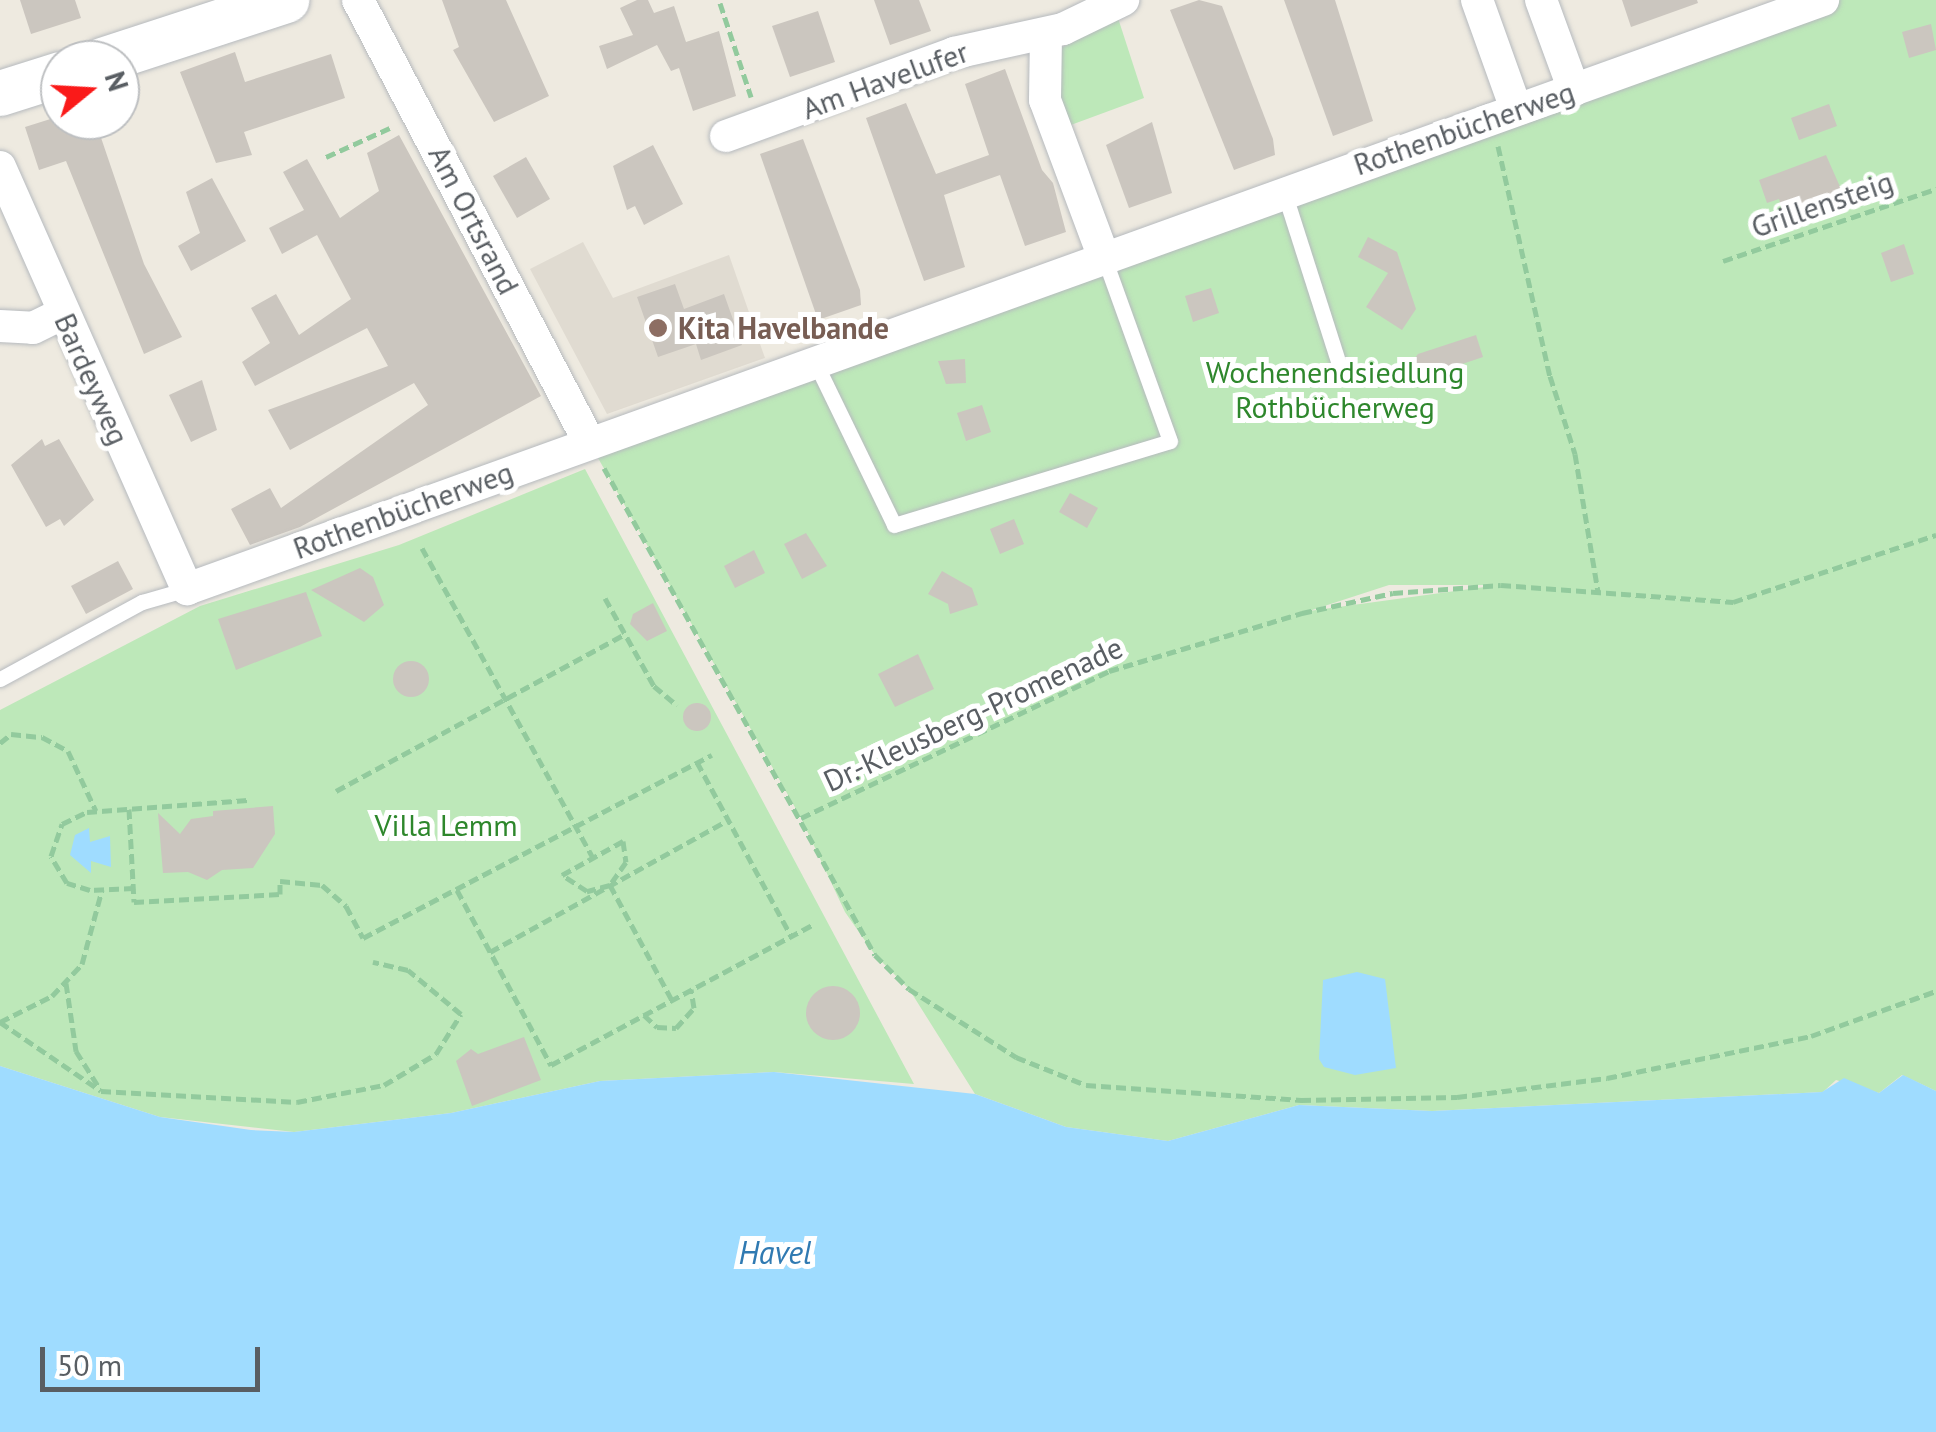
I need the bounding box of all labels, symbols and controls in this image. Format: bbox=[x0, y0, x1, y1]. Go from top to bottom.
street label: Am Havelufer bbox=[797, 33, 973, 127]
north arrow bbox=[40, 40, 140, 140]
text: N bbox=[97, 67, 138, 96]
street label: Rothenbücherweg bbox=[1349, 73, 1579, 183]
street label: Am Ortsrand bbox=[421, 140, 527, 300]
street label: Grillensteig bbox=[1746, 163, 1898, 245]
street label: Bardeyweg bbox=[47, 308, 137, 450]
place label: Kita Havelbande bbox=[678, 310, 889, 346]
marker: Kita Havelbande bbox=[647, 317, 669, 339]
park label: Wochenendsiedlung Rothbücherweg bbox=[1206, 354, 1464, 424]
street label: Rothenbücherweg bbox=[288, 454, 518, 566]
street label: Dr.-Kleusberg-Promenade bbox=[818, 629, 1128, 799]
park label: Villa Lemm bbox=[374, 807, 518, 843]
water label: Havel bbox=[738, 1233, 812, 1271]
scale bar bbox=[45, 1327, 265, 1389]
text: 50 m bbox=[57, 1345, 122, 1384]

